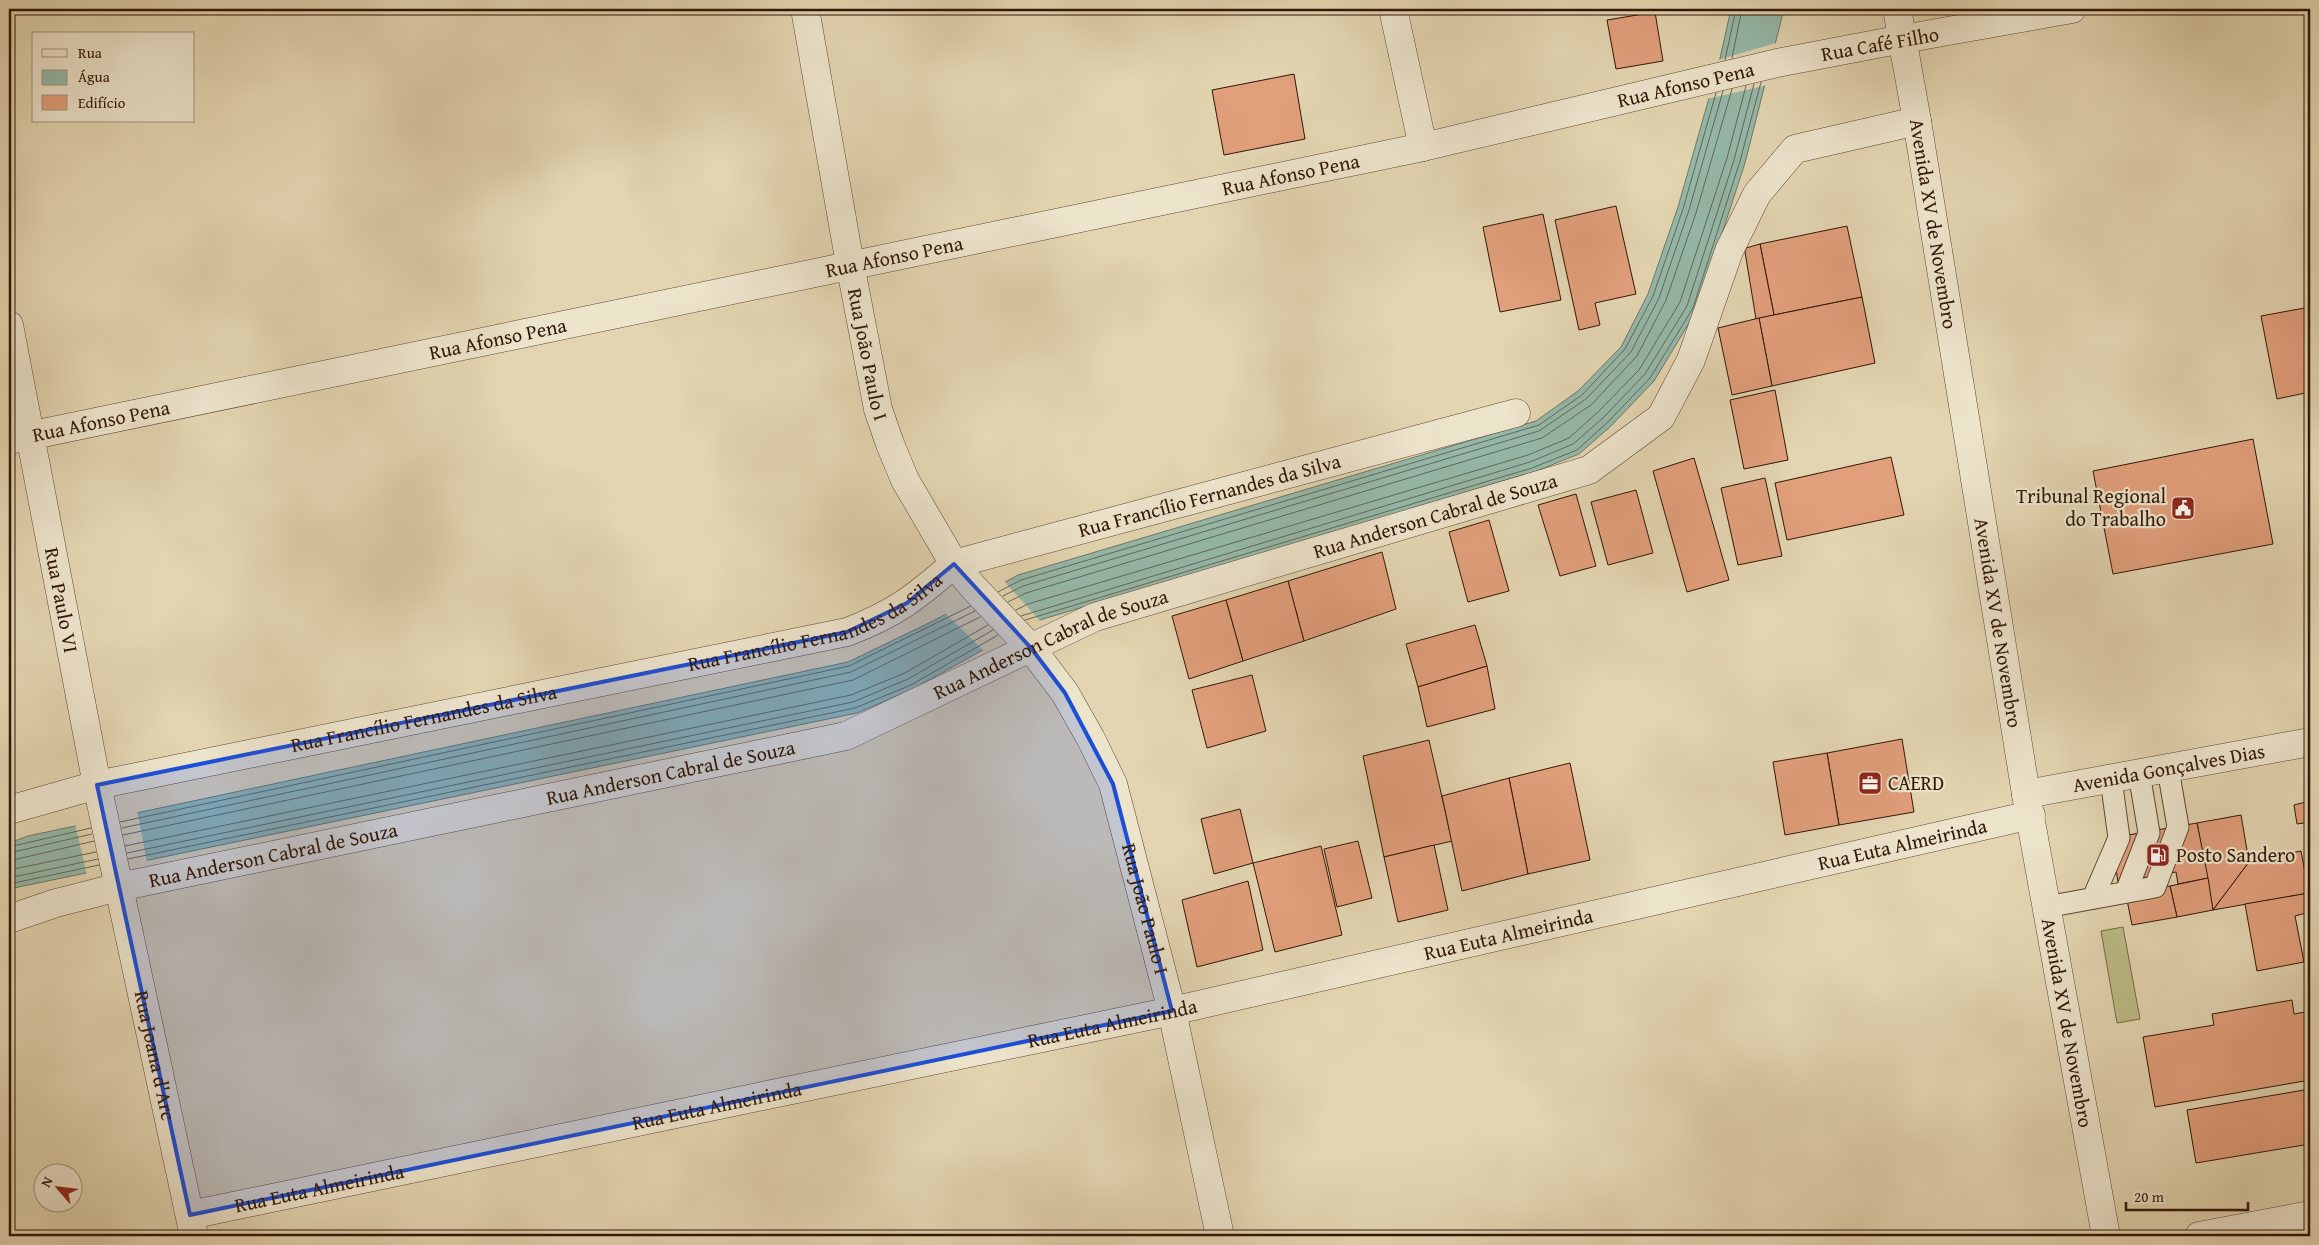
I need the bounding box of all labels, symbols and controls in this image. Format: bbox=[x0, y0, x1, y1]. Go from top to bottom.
street label: Rua Café Filho bbox=[1819, 19, 1941, 68]
legend bbox=[32, 32, 195, 122]
text: Rua bbox=[78, 42, 102, 63]
street label: Rua Afonso Pena bbox=[1614, 54, 1757, 114]
text: Água bbox=[78, 66, 110, 87]
text: Edifício bbox=[78, 92, 126, 113]
street label: Avenida XV de Novembro bbox=[1903, 117, 1965, 331]
street label: Rua Afonso Pena bbox=[1219, 145, 1363, 202]
street label: Rua Afonso Pena bbox=[823, 228, 966, 284]
street label: Rua João Paulo I bbox=[841, 286, 896, 424]
street label: Rua Afonso Pena bbox=[426, 310, 569, 367]
street label: Rua Afonso Pena bbox=[30, 392, 173, 449]
street label: Rua Francílio Fernandes da Silva bbox=[1075, 446, 1344, 544]
street label: Rua Anderson Cabral de Souza bbox=[1309, 465, 1561, 565]
place label: Tribunal Regional do Trabalho bbox=[2016, 481, 2166, 533]
public building icon: Tribunal Regional do Trabalho bbox=[2170, 495, 2196, 521]
street label: Avenida XV de Novembro bbox=[1967, 515, 2030, 730]
street label: Rua Paulo VI bbox=[38, 545, 86, 655]
street label: Rua Francílio Fernandes da Silva bbox=[685, 565, 949, 678]
street label: Rua Anderson Cabral de Souza bbox=[928, 581, 1172, 706]
street label: Rua Francílio Fernandes da Silva bbox=[288, 676, 560, 759]
street label: Rua Anderson Cabral de Souza bbox=[543, 732, 798, 812]
street label: Avenida Gonçalves Dias bbox=[2070, 736, 2267, 799]
place label: CAERD bbox=[1888, 768, 1944, 797]
office icon: CAERD bbox=[1857, 770, 1883, 796]
street label: Rua Euta Almeirinda bbox=[1815, 810, 1990, 877]
street label: Rua Anderson Cabral de Souza bbox=[146, 814, 401, 894]
street label: Rua João Paulo I bbox=[1115, 840, 1177, 977]
place label: Posto Sandero bbox=[2176, 840, 2295, 869]
fuel station icon: Posto Sandero bbox=[2145, 842, 2171, 868]
street label: Rua Euta Almeirinda bbox=[1421, 900, 1596, 967]
street label: Avenida XV de Novembro bbox=[2035, 916, 2101, 1130]
street label: Rua Joana d'Arc bbox=[128, 988, 184, 1123]
street label: Rua Euta Almeirinda bbox=[1025, 991, 1200, 1055]
street label: Rua Euta Almeirinda bbox=[629, 1073, 805, 1137]
street label: Rua Euta Almeirinda bbox=[232, 1156, 407, 1219]
north arrow bbox=[32, 1162, 82, 1212]
text: N bbox=[35, 1173, 58, 1191]
scale bar bbox=[2126, 1180, 2249, 1212]
text: 20 m bbox=[2134, 1186, 2165, 1207]

